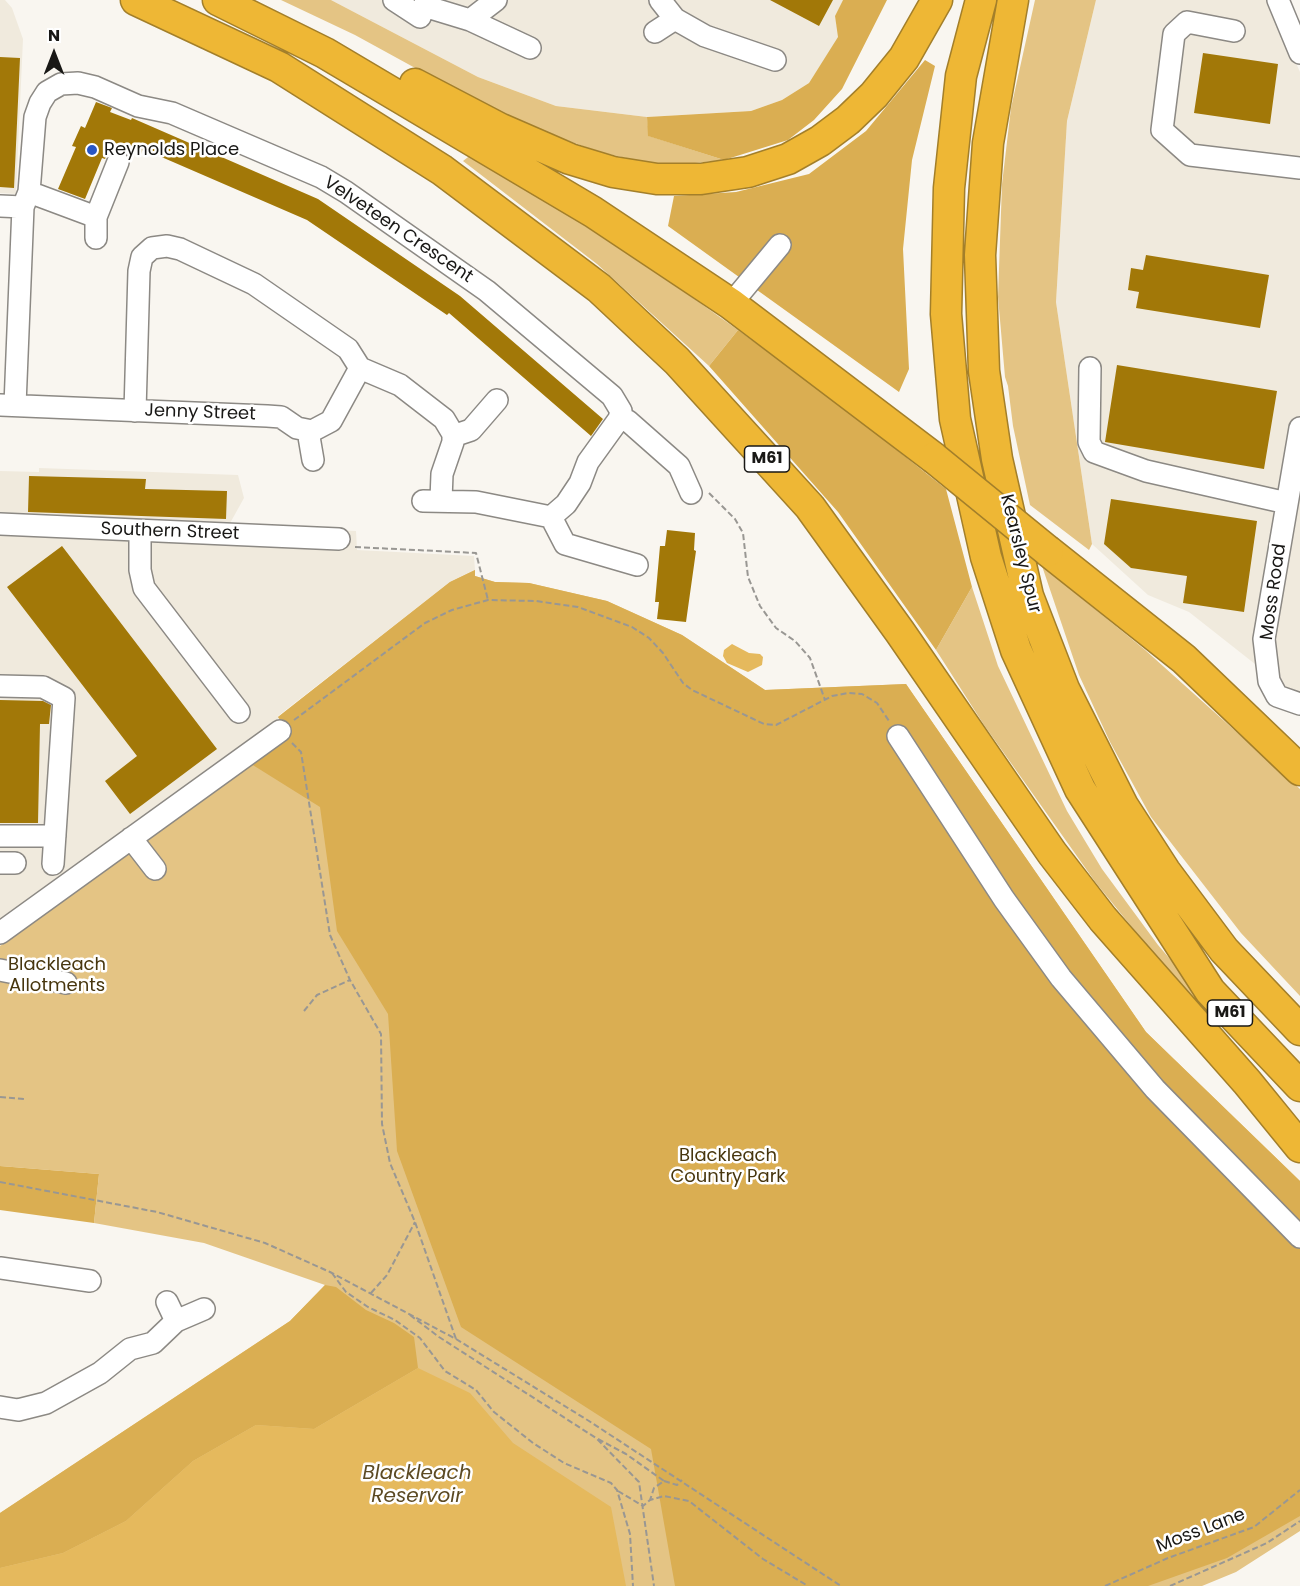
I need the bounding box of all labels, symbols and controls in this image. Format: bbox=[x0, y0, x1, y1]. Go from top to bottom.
north arrow bbox=[24, 24, 84, 84]
text: N bbox=[48, 24, 60, 47]
place label: Reynolds Place bbox=[104, 139, 239, 161]
marker: Reynolds Place bbox=[85, 143, 99, 157]
street label: Velveteen Crescent bbox=[319, 172, 477, 288]
street label: Jenny Street bbox=[144, 400, 256, 426]
road number: M61 bbox=[744, 446, 789, 472]
street label: Kearsley Spur bbox=[995, 492, 1045, 616]
street label: Southern Street bbox=[100, 519, 240, 545]
street label: Moss Road bbox=[1257, 542, 1291, 642]
park label: Blackleach Allotments bbox=[8, 954, 106, 996]
road number: M61 bbox=[1208, 1000, 1252, 1026]
park label: Blackleach Country Park bbox=[670, 1145, 786, 1188]
water label: Blackleach Reservoir bbox=[363, 1462, 471, 1509]
street label: Moss Lane bbox=[1154, 1504, 1248, 1558]

